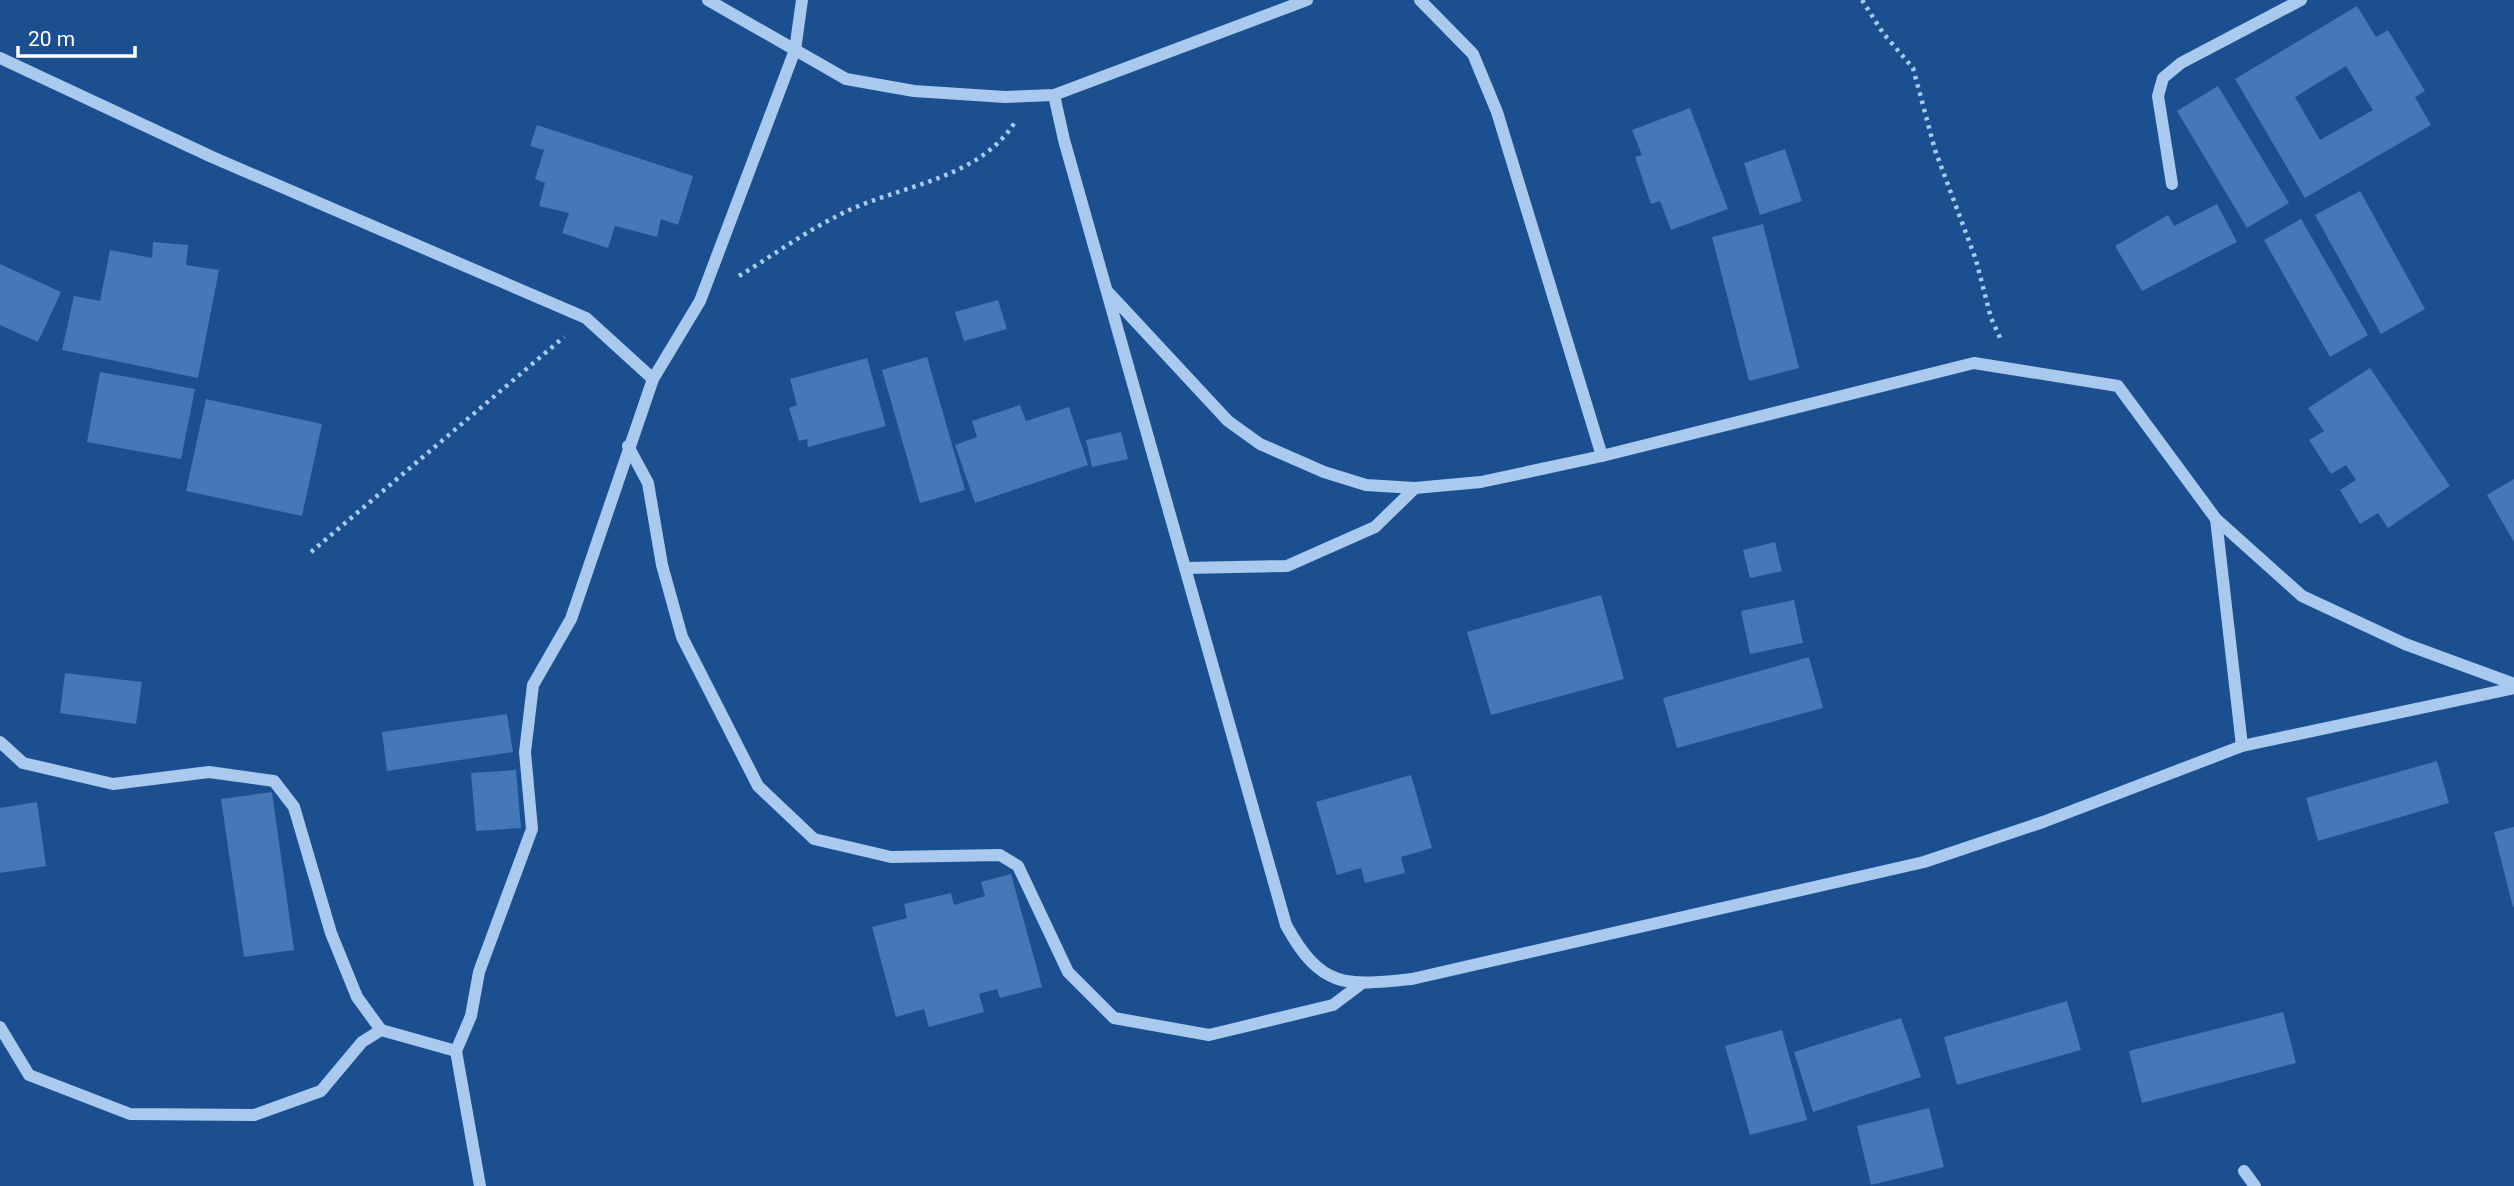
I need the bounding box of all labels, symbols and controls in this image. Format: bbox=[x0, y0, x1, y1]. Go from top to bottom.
scale bar bbox=[18, 14, 135, 58]
text: 20 m bbox=[28, 27, 75, 51]

